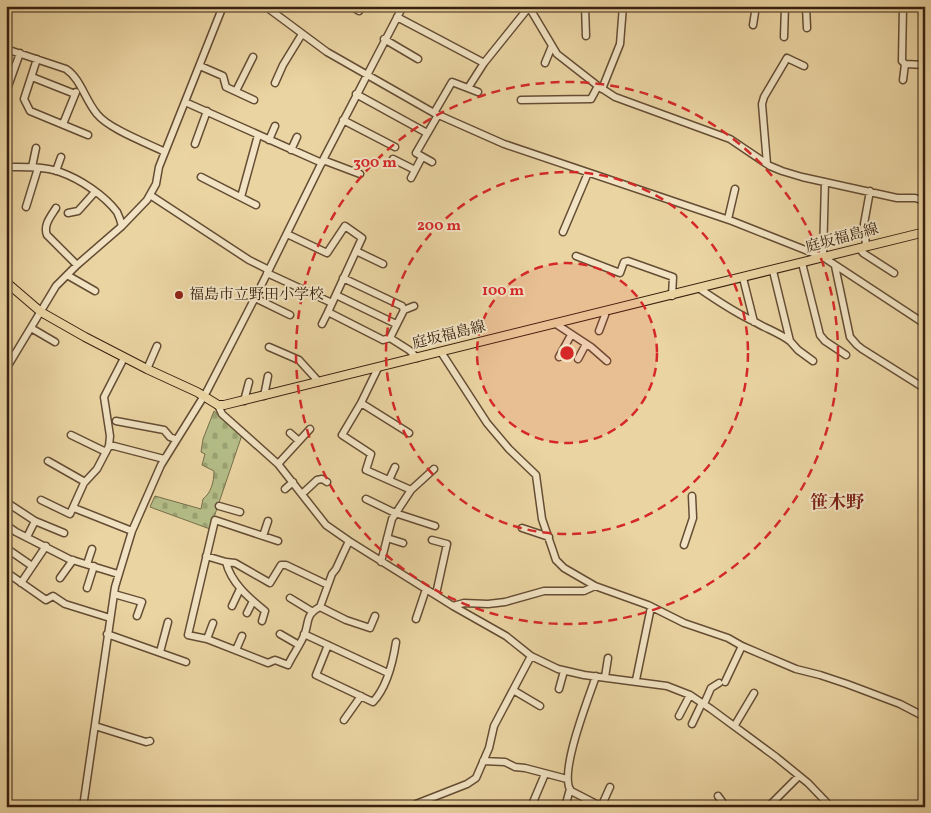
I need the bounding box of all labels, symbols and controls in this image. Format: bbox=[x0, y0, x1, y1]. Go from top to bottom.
text: 300 m bbox=[353, 153, 397, 174]
text: 200 m bbox=[417, 216, 461, 237]
street label: 庭坂福島線 bbox=[803, 219, 881, 259]
text: 100 m bbox=[482, 281, 525, 302]
place label: 福島市立野田小学校 bbox=[189, 285, 324, 306]
marker: 福島市立野田小学校 bbox=[173, 289, 185, 301]
street label: 庭坂福島線 bbox=[410, 317, 488, 355]
centre of rings bbox=[558, 344, 576, 362]
district label: 笹木野 bbox=[810, 491, 865, 516]

